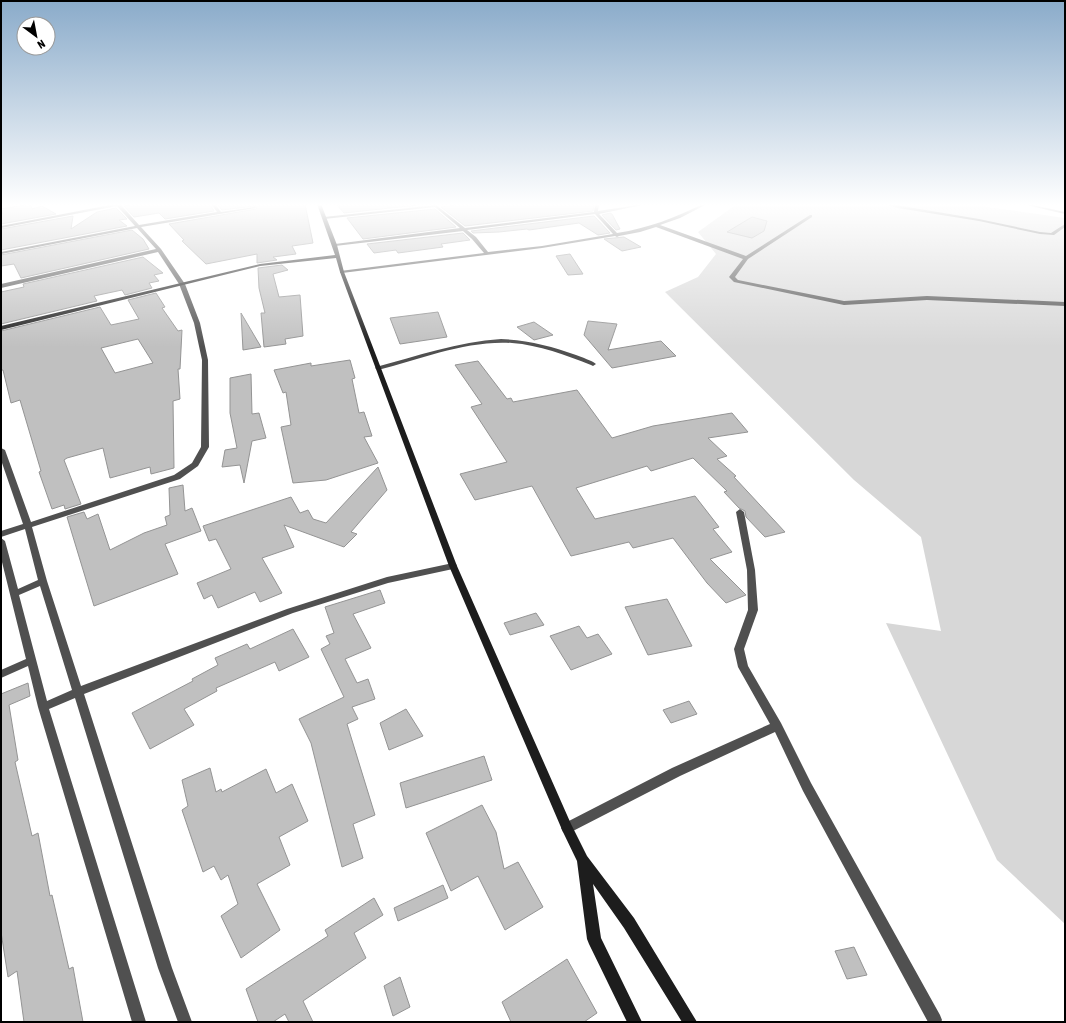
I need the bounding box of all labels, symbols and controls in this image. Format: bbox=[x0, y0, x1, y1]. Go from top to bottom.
north arrow bbox=[16, 16, 56, 56]
text: N bbox=[35, 38, 47, 51]

